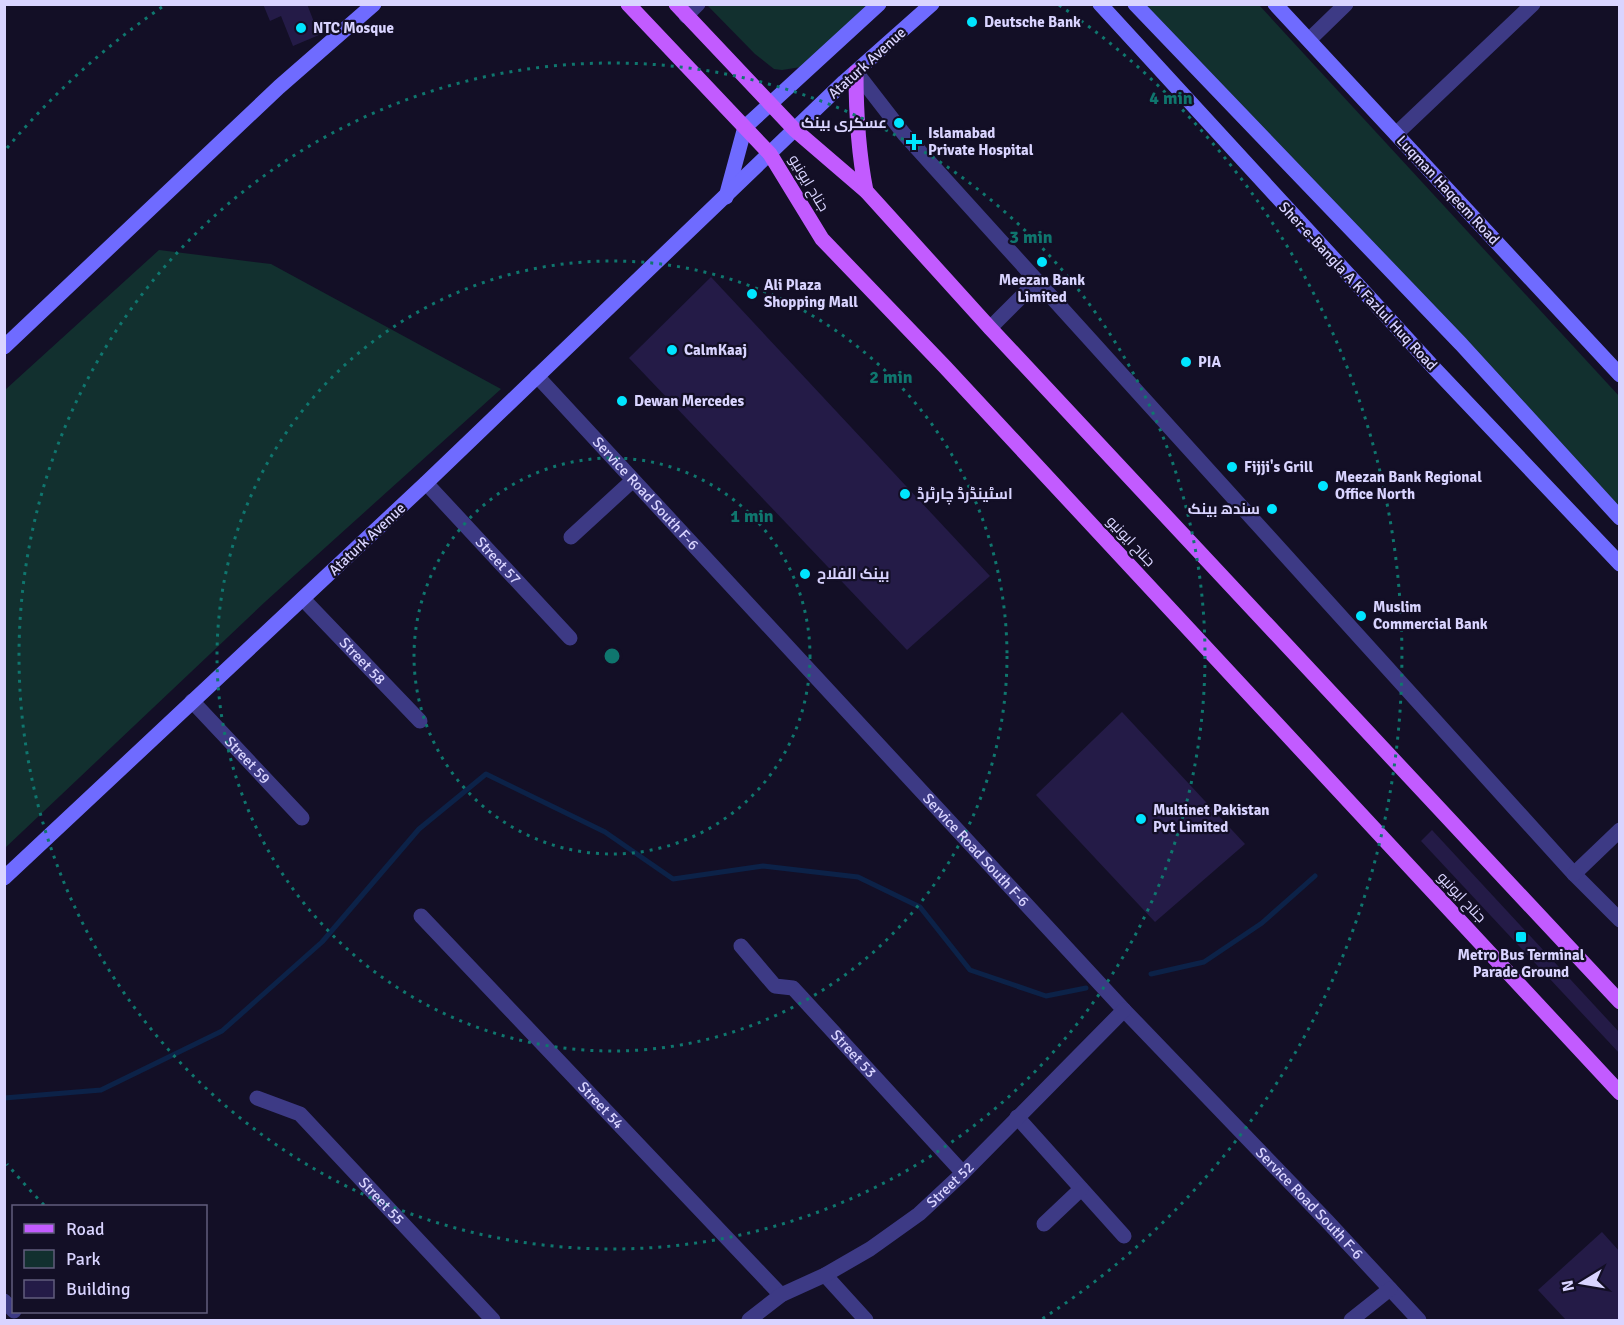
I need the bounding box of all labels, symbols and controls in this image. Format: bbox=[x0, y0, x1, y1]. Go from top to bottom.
place label: Deutsche Bank bbox=[984, 13, 1081, 31]
marker: Deutsche Bank bbox=[965, 15, 979, 29]
place label: NTC Mosque bbox=[313, 19, 394, 37]
marker: NTC Mosque bbox=[294, 21, 308, 35]
street label: Ataturk Avenue bbox=[824, 23, 910, 103]
text: 4 min bbox=[1149, 87, 1193, 109]
place label: عسکری بینک bbox=[801, 114, 887, 132]
marker: عسکری بینک bbox=[892, 116, 906, 130]
place label: Islamabad Private Hospital bbox=[928, 124, 1034, 159]
street label: Luqman Haqeem Road bbox=[1393, 132, 1503, 248]
marker: Islamabad Private Hospital bbox=[905, 133, 923, 151]
street label: جناح ایونیو bbox=[783, 151, 833, 216]
street label: Sher-e-Bangla A K Fazlul Huq Road bbox=[1275, 198, 1441, 374]
text: 3 min bbox=[1009, 226, 1053, 248]
marker: Meezan Bank Limited bbox=[1035, 255, 1049, 269]
place label: Meezan Bank Limited bbox=[999, 271, 1085, 306]
place label: Ali Plaza Shopping Mall bbox=[764, 276, 858, 311]
marker: Ali Plaza Shopping Mall bbox=[745, 287, 759, 301]
place label: CalmKaaj bbox=[684, 341, 747, 359]
marker: CalmKaaj bbox=[665, 343, 679, 357]
place label: PIA bbox=[1198, 353, 1222, 371]
marker: PIA bbox=[1179, 355, 1193, 369]
text: 2 min bbox=[869, 366, 913, 388]
place label: Dewan Mercedes bbox=[634, 392, 744, 410]
marker: Dewan Mercedes bbox=[615, 394, 629, 408]
street label: Service Road South F-6 bbox=[589, 433, 703, 554]
place label: Fijji's Grill bbox=[1244, 458, 1314, 476]
marker: Fijji's Grill bbox=[1225, 460, 1239, 474]
place label: Meezan Bank Regional Office North bbox=[1335, 468, 1482, 503]
marker: Meezan Bank Regional Office North bbox=[1316, 479, 1330, 493]
place label: اسٹینڈرڈ چارٹرڈ bbox=[917, 485, 1013, 505]
marker: اسٹینڈرڈ چارٹرڈ bbox=[898, 487, 912, 501]
street label: Ataturk Avenue bbox=[325, 499, 409, 579]
place label: سندھ بینک bbox=[1188, 500, 1260, 518]
marker: سندھ بینک bbox=[1265, 502, 1279, 516]
text: 1 min bbox=[730, 505, 774, 527]
street label: جناح ایونیو bbox=[1101, 512, 1159, 572]
street label: Street 57 bbox=[472, 533, 525, 588]
place label: بینک الفلاح bbox=[817, 565, 889, 584]
marker: بینک الفلاح bbox=[798, 567, 812, 581]
place label: Muslim Commercial Bank bbox=[1373, 598, 1488, 633]
marker: Muslim Commercial Bank bbox=[1354, 609, 1368, 623]
street label: Street 58 bbox=[336, 634, 389, 688]
centre of rings bbox=[602, 646, 622, 666]
street label: Street 59 bbox=[221, 732, 274, 788]
street label: Service Road South F-6 bbox=[919, 790, 1033, 910]
place label: Multinet Pakistan Pvt Limited bbox=[1153, 801, 1270, 836]
marker: Multinet Pakistan Pvt Limited bbox=[1134, 812, 1148, 826]
street label: جناح ایونیو bbox=[1432, 868, 1490, 928]
marker: Metro Bus Terminal Parade Ground bbox=[1514, 930, 1528, 944]
place label: Metro Bus Terminal Parade Ground bbox=[1458, 946, 1585, 981]
street label: Street 53 bbox=[827, 1026, 880, 1082]
street label: Street 54 bbox=[574, 1078, 627, 1133]
street label: Service Road South F-6 bbox=[1252, 1144, 1367, 1263]
street label: Street 52 bbox=[923, 1158, 978, 1211]
street label: Street 55 bbox=[355, 1173, 408, 1228]
legend bbox=[12, 1205, 207, 1313]
text: Road bbox=[66, 1218, 105, 1240]
text: Park bbox=[66, 1248, 101, 1270]
north arrow bbox=[1552, 1253, 1612, 1313]
text: Building bbox=[66, 1278, 130, 1300]
text: N bbox=[1557, 1278, 1579, 1293]

